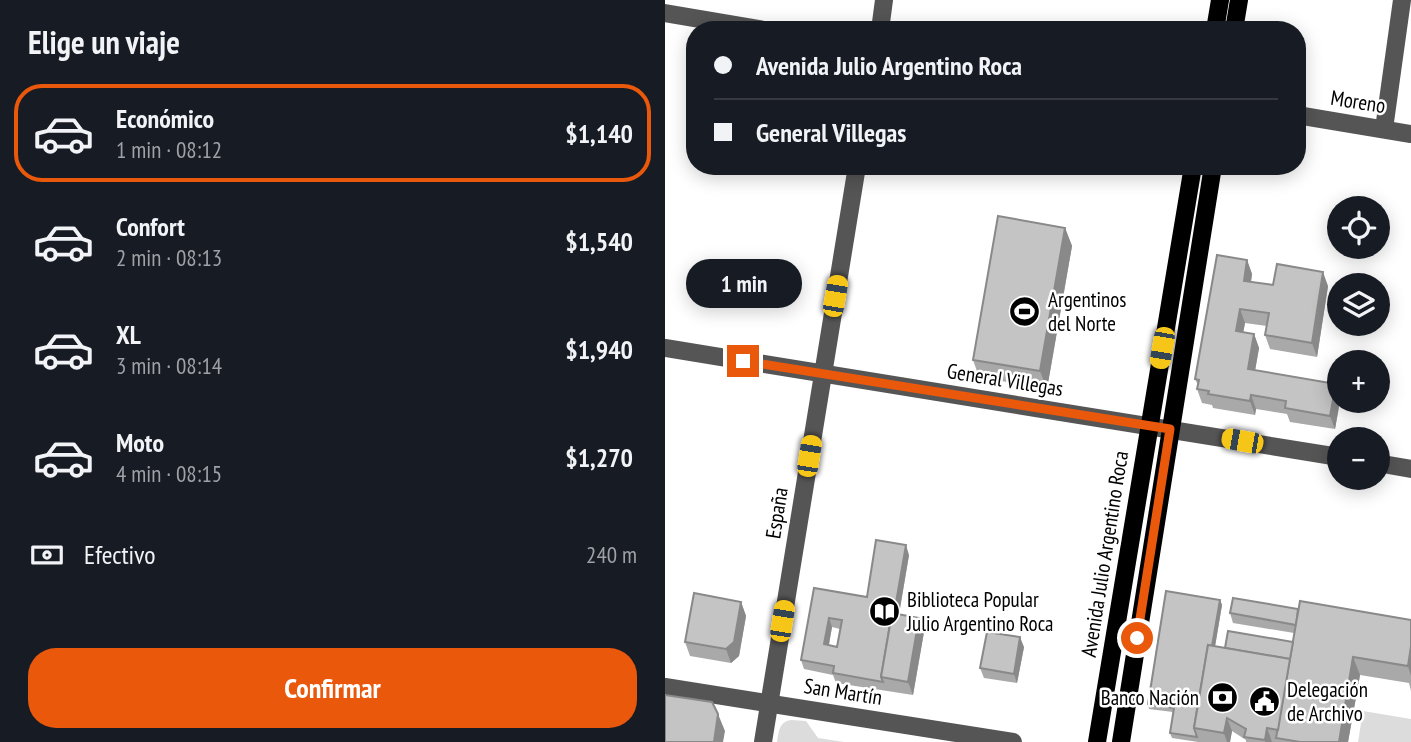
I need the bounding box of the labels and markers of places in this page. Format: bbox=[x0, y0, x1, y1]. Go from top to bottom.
place label: Argentinos del Norte bbox=[1048, 286, 1126, 337]
sports icon: Argentinos del Norte bbox=[1008, 295, 1042, 329]
place label: Biblioteca Popular Julio Argentino Roca bbox=[906, 586, 1054, 637]
library icon: Biblioteca Popular Julio Argentino Roca bbox=[867, 595, 901, 629]
place label: Delegación de Archivo bbox=[1287, 676, 1368, 727]
bank icon: Banco Nación bbox=[1205, 681, 1239, 715]
place label: Banco Nación bbox=[1101, 684, 1199, 711]
public building icon: Delegación de Archivo bbox=[1247, 685, 1281, 719]

